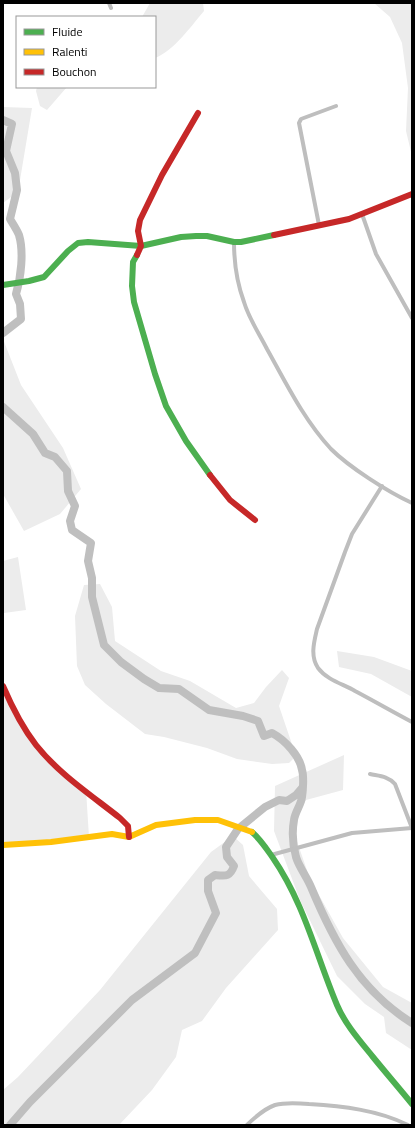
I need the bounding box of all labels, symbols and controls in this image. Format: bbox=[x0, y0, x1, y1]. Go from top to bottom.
legend bbox=[16, 16, 156, 88]
text: Fluide bbox=[52, 22, 83, 41]
text: Ralenti bbox=[52, 42, 87, 61]
text: Bouchon bbox=[52, 62, 97, 81]

